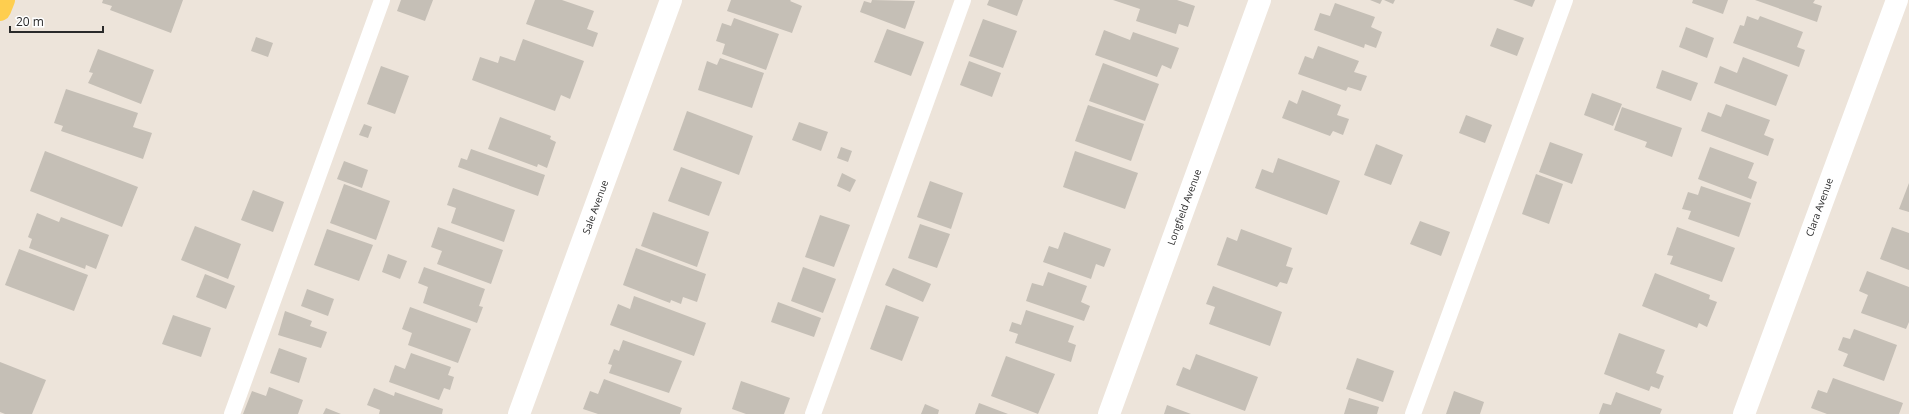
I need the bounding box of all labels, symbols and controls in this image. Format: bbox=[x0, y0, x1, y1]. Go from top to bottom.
scale bar bbox=[10, 8, 103, 34]
text: 20 m bbox=[16, 13, 44, 30]
street label: Longfield Avenue bbox=[1164, 166, 1204, 247]
street label: Clara Avenue bbox=[1802, 175, 1836, 238]
street label: Sale Avenue bbox=[579, 178, 611, 236]

